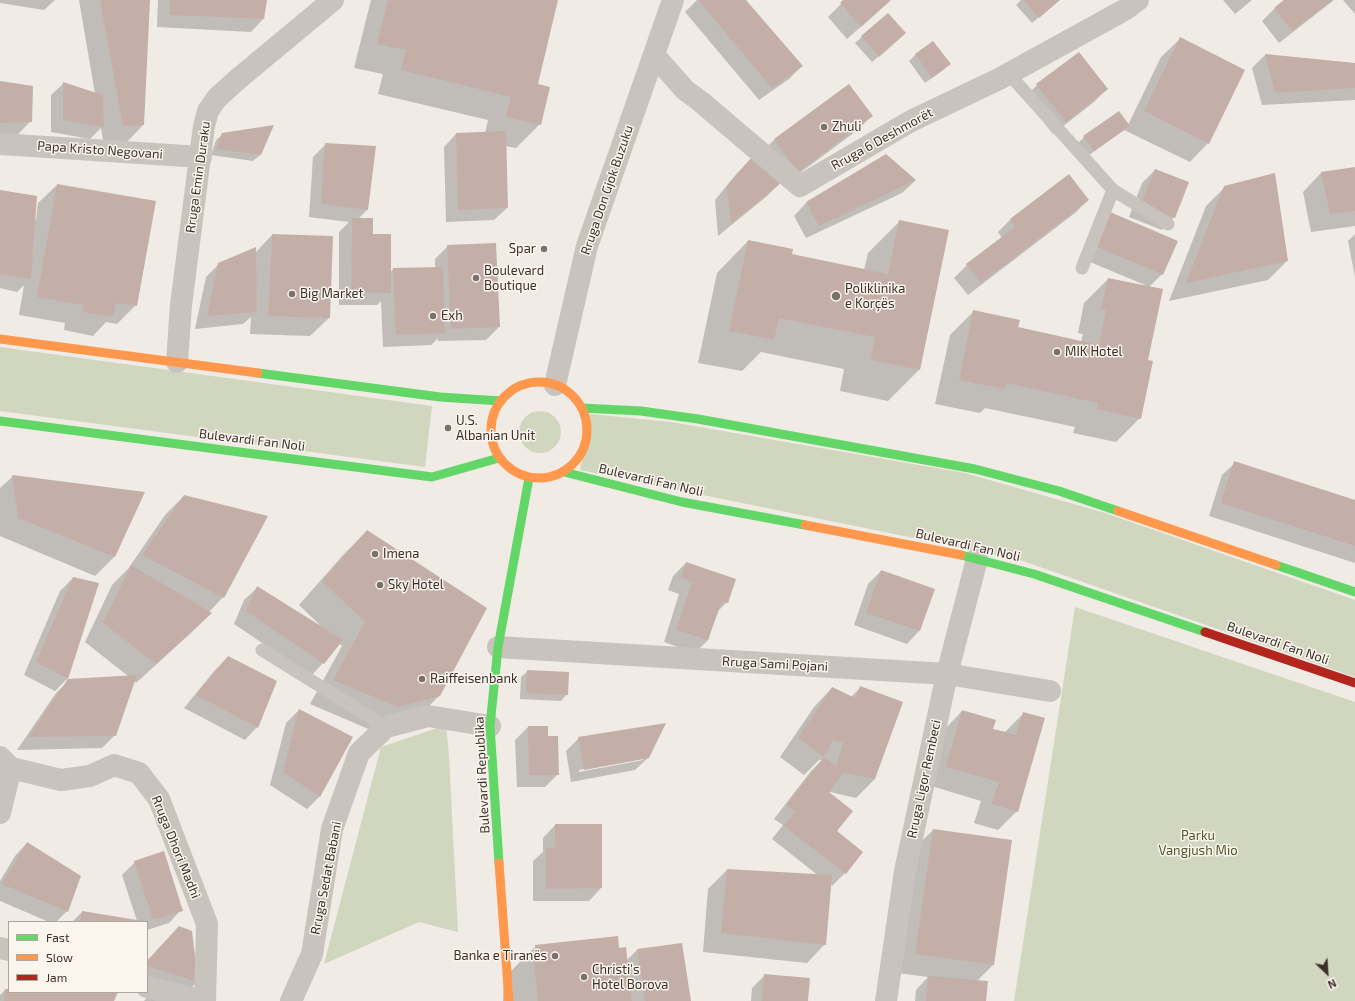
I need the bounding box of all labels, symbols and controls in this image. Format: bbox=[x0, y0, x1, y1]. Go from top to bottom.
street label: Rruga 6 Deshmorët bbox=[828, 105, 936, 173]
place label: Zhuli bbox=[832, 119, 861, 135]
street label: Rruga Emin Duraku bbox=[182, 120, 214, 234]
marker: Zhuli bbox=[819, 122, 829, 132]
street label: Rruga Don Gjok Buzuku bbox=[577, 123, 637, 257]
street label: Papa Kristo Negovani bbox=[37, 138, 163, 162]
place label: Spar bbox=[509, 241, 536, 257]
marker: Spar bbox=[539, 244, 549, 254]
place label: Boulevard Boutique bbox=[484, 263, 544, 294]
marker: Boulevard Boutique bbox=[471, 273, 481, 283]
place label: Poliklinika e Korçës bbox=[845, 281, 905, 312]
place label: Big Market bbox=[300, 286, 364, 302]
marker: Big Market bbox=[287, 289, 297, 299]
marker: Poliklinika e Korçës bbox=[830, 290, 842, 302]
place label: Exh bbox=[441, 308, 463, 324]
marker: Exh bbox=[428, 311, 438, 321]
place label: MIK Hotel bbox=[1065, 344, 1122, 360]
marker: MIK Hotel bbox=[1052, 347, 1062, 357]
place label: U.S. Albanian Unit bbox=[456, 413, 535, 444]
marker: U.S. Albanian Unit bbox=[443, 423, 453, 433]
street label: Bulevardi Fan Noli bbox=[198, 426, 306, 454]
street label: Bulevardi Fan Noli bbox=[597, 460, 705, 500]
street label: Bulevardi Fan Noli bbox=[914, 525, 1022, 565]
place label: Imena bbox=[383, 546, 419, 562]
marker: Imena bbox=[370, 549, 380, 559]
place label: Sky Hotel bbox=[388, 577, 444, 593]
marker: Sky Hotel bbox=[375, 580, 385, 590]
street label: Bulevardi Fan Noli bbox=[1225, 618, 1331, 668]
street label: Rruga Sami Pojani bbox=[722, 653, 828, 675]
place label: Raiffeisenbank bbox=[430, 671, 518, 687]
marker: Raiffeisenbank bbox=[417, 674, 427, 684]
street label: Bulevardi Republika bbox=[471, 716, 493, 834]
street label: Rruga Ligor Rembeci bbox=[904, 718, 944, 840]
street label: Rruga Dhori Madhi bbox=[148, 793, 204, 901]
street label: Rruga Sedat Babani bbox=[307, 820, 345, 936]
park label: Parku Vangjush Mio bbox=[1158, 828, 1238, 859]
legend bbox=[8, 921, 148, 993]
text: Fast bbox=[46, 930, 69, 944]
place label: Banka e Tiranës bbox=[453, 948, 547, 964]
text: Slow bbox=[46, 950, 73, 964]
marker: Banka e Tiranës bbox=[550, 951, 560, 961]
north arrow bbox=[1307, 953, 1347, 993]
place label: Christi's Hotel Borova bbox=[592, 962, 669, 993]
text: Jam bbox=[46, 970, 67, 984]
marker: Christi's Hotel Borova bbox=[579, 972, 589, 982]
text: N bbox=[1326, 977, 1339, 992]

